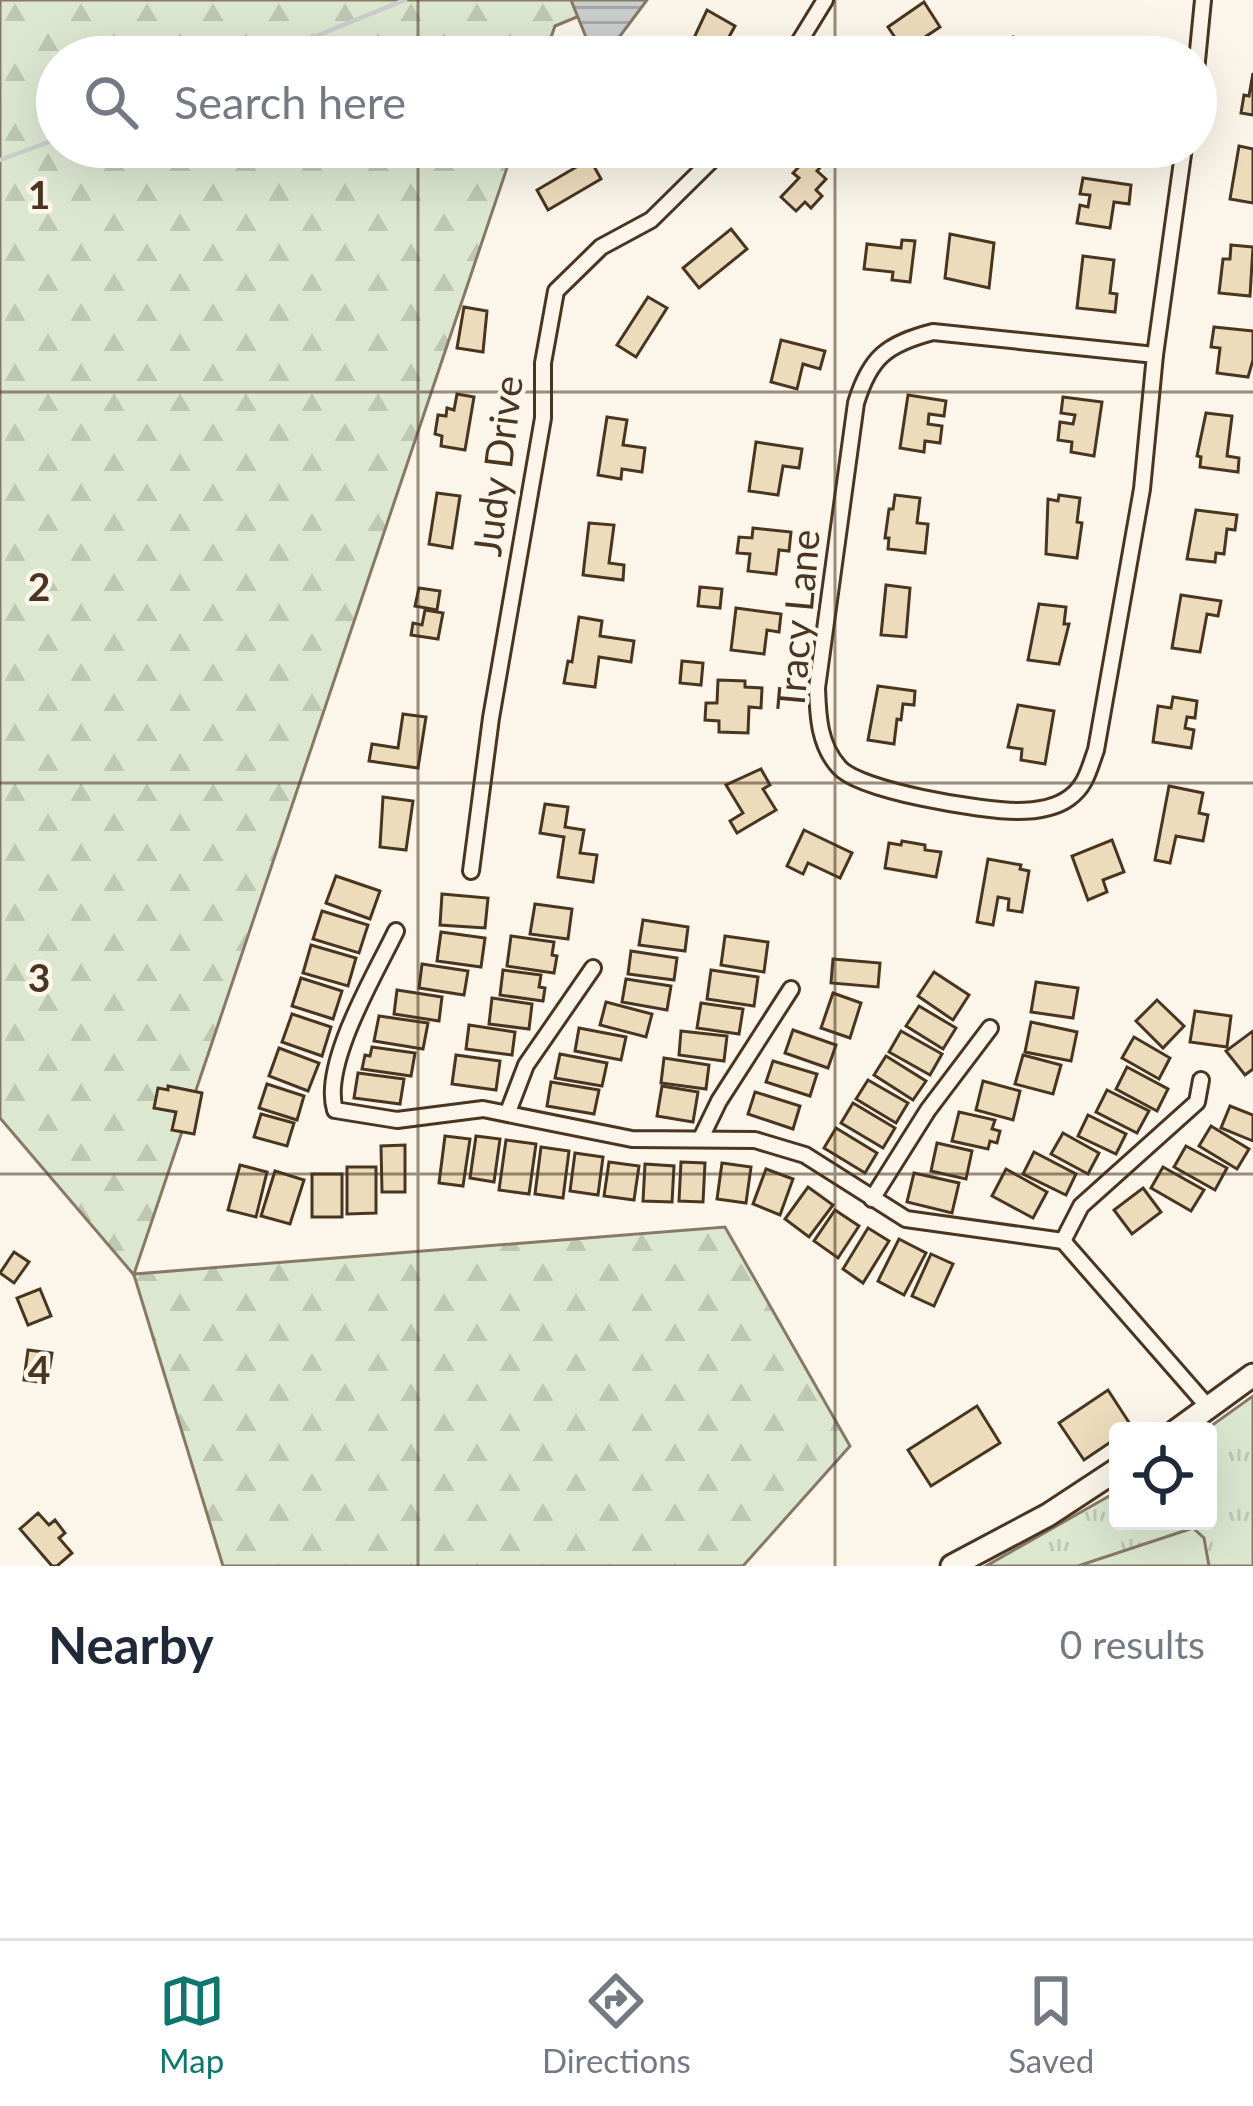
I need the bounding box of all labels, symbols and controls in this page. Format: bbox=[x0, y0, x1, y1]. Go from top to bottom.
search box bbox=[36, 36, 1217, 168]
icon: search bbox=[78, 69, 144, 135]
text: Search here bbox=[174, 75, 406, 129]
text: 1 bbox=[28, 171, 50, 217]
street label: Judy Drive bbox=[463, 373, 531, 559]
street label: Tracy Lane bbox=[766, 527, 828, 712]
text: 2 bbox=[28, 563, 50, 609]
text: 3 bbox=[28, 954, 50, 1000]
text: 4 bbox=[28, 1346, 50, 1392]
map controls bbox=[1109, 1422, 1217, 1530]
button: locate bbox=[1109, 1422, 1217, 1530]
text: Nearby bbox=[48, 1614, 214, 1675]
text: 0 results bbox=[1060, 1621, 1205, 1667]
tab: Map bbox=[159, 1968, 225, 2080]
tab: Directions bbox=[542, 1968, 691, 2080]
tab: Saved bbox=[1008, 1968, 1094, 2080]

